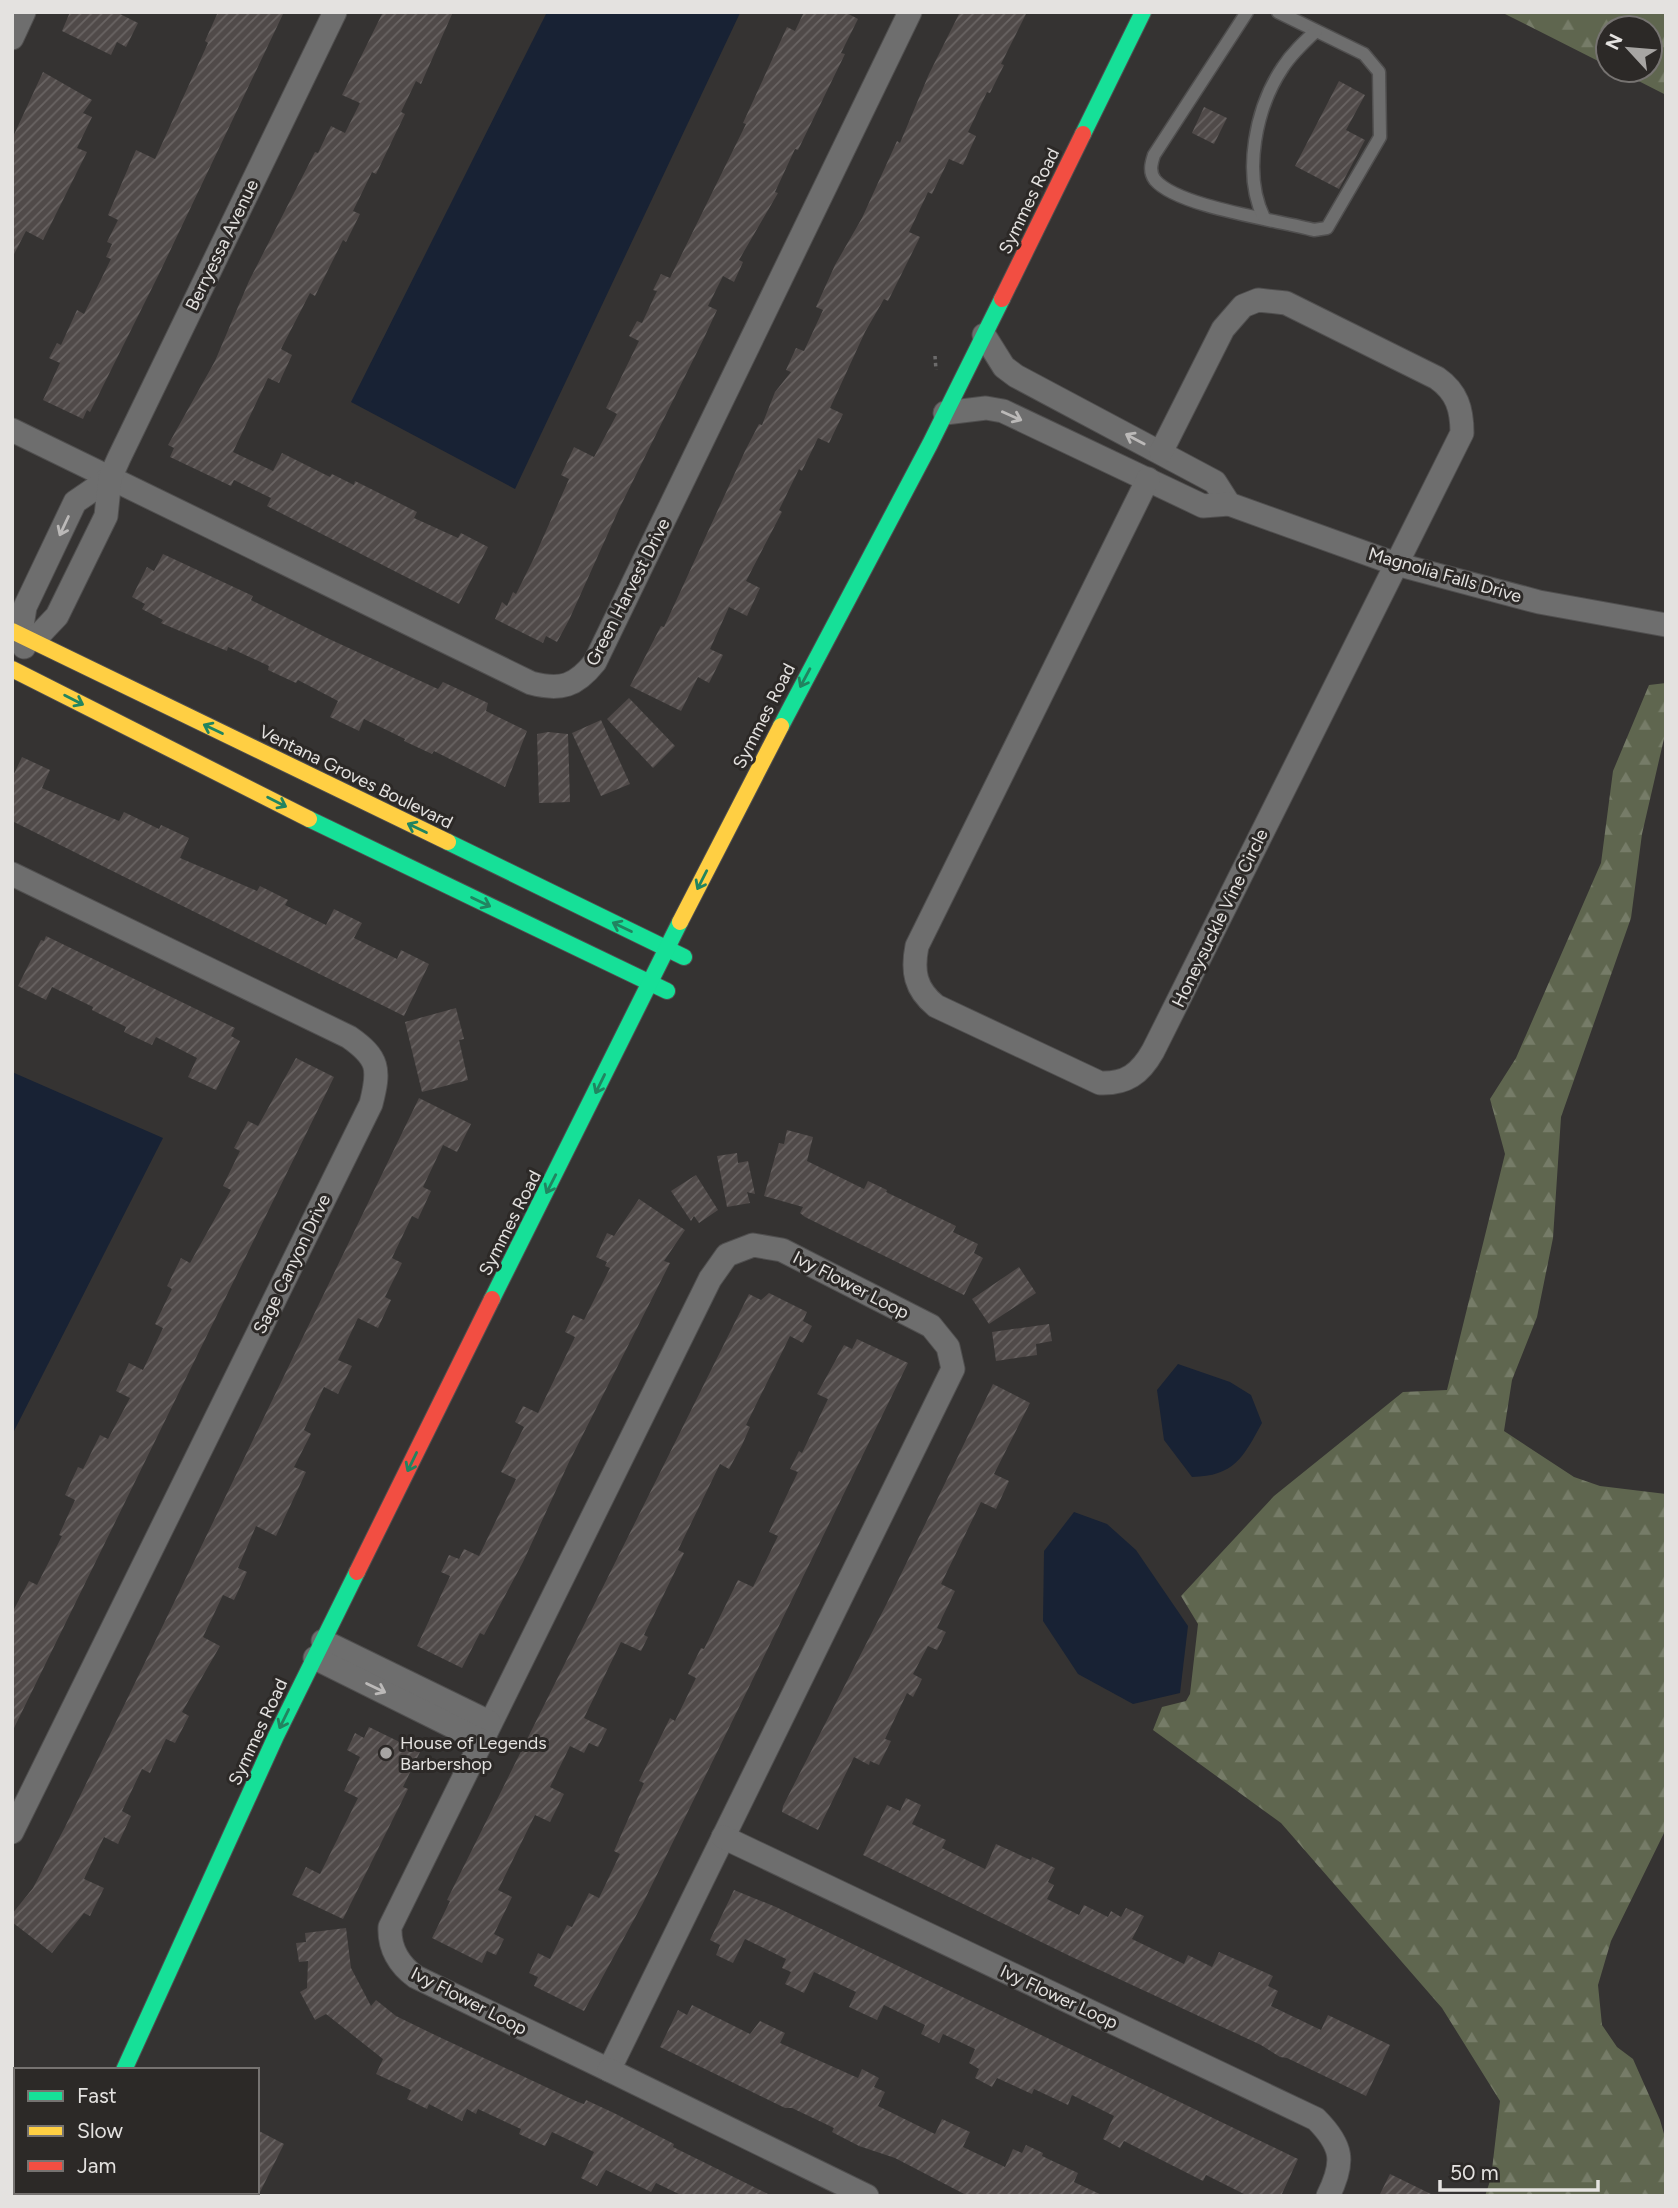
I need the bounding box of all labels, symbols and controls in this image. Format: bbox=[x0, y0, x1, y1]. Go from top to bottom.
north arrow bbox=[1594, 14, 1664, 84]
text: N bbox=[1601, 30, 1628, 53]
street label: Symmes Road bbox=[994, 144, 1064, 258]
street label: Berryessa Avenue bbox=[181, 176, 263, 314]
one-way arrow bbox=[1001, 410, 1022, 423]
one-way arrow bbox=[1125, 431, 1146, 445]
street label: Green Harvest Drive bbox=[581, 514, 675, 670]
one-way arrow bbox=[57, 515, 71, 536]
street label: Magnolia Falls Drive bbox=[1366, 543, 1524, 607]
street label: Symmes Road bbox=[728, 660, 800, 772]
one-way arrow bbox=[798, 667, 812, 687]
one-way arrow bbox=[63, 693, 84, 707]
street label: Ventana Groves Boulevard bbox=[255, 720, 457, 834]
one-way arrow bbox=[203, 721, 224, 735]
one-way arrow bbox=[266, 796, 287, 810]
one-way arrow bbox=[407, 820, 428, 833]
street label: Honeysuckle Vine Circle bbox=[1167, 825, 1273, 1011]
one-way arrow bbox=[694, 869, 708, 890]
one-way arrow bbox=[471, 897, 492, 910]
one-way arrow bbox=[612, 920, 633, 933]
one-way arrow bbox=[593, 1073, 607, 1094]
street label: Symmes Road bbox=[474, 1167, 546, 1279]
one-way arrow bbox=[544, 1173, 558, 1194]
street label: Sage Canyon Drive bbox=[249, 1190, 335, 1338]
street label: Ivy Flower Loop bbox=[789, 1246, 913, 1324]
one-way arrow bbox=[405, 1451, 419, 1472]
street label: Symmes Road bbox=[224, 1675, 292, 1789]
one-way arrow bbox=[365, 1682, 386, 1696]
one-way arrow bbox=[277, 1708, 291, 1729]
place label: House of Legends Barbershop bbox=[400, 1732, 547, 1775]
marker: House of Legends Barbershop bbox=[378, 1745, 394, 1761]
street label: Ivy Flower Loop bbox=[997, 1960, 1121, 2034]
street label: Ivy Flower Loop bbox=[407, 1962, 531, 2040]
legend bbox=[14, 2068, 259, 2194]
text: Fast bbox=[77, 2083, 117, 2108]
text: Slow bbox=[77, 2118, 123, 2143]
scale bar bbox=[1440, 2148, 1598, 2192]
text: Jam bbox=[77, 2153, 116, 2178]
text: 50 m bbox=[1450, 2160, 1499, 2185]

